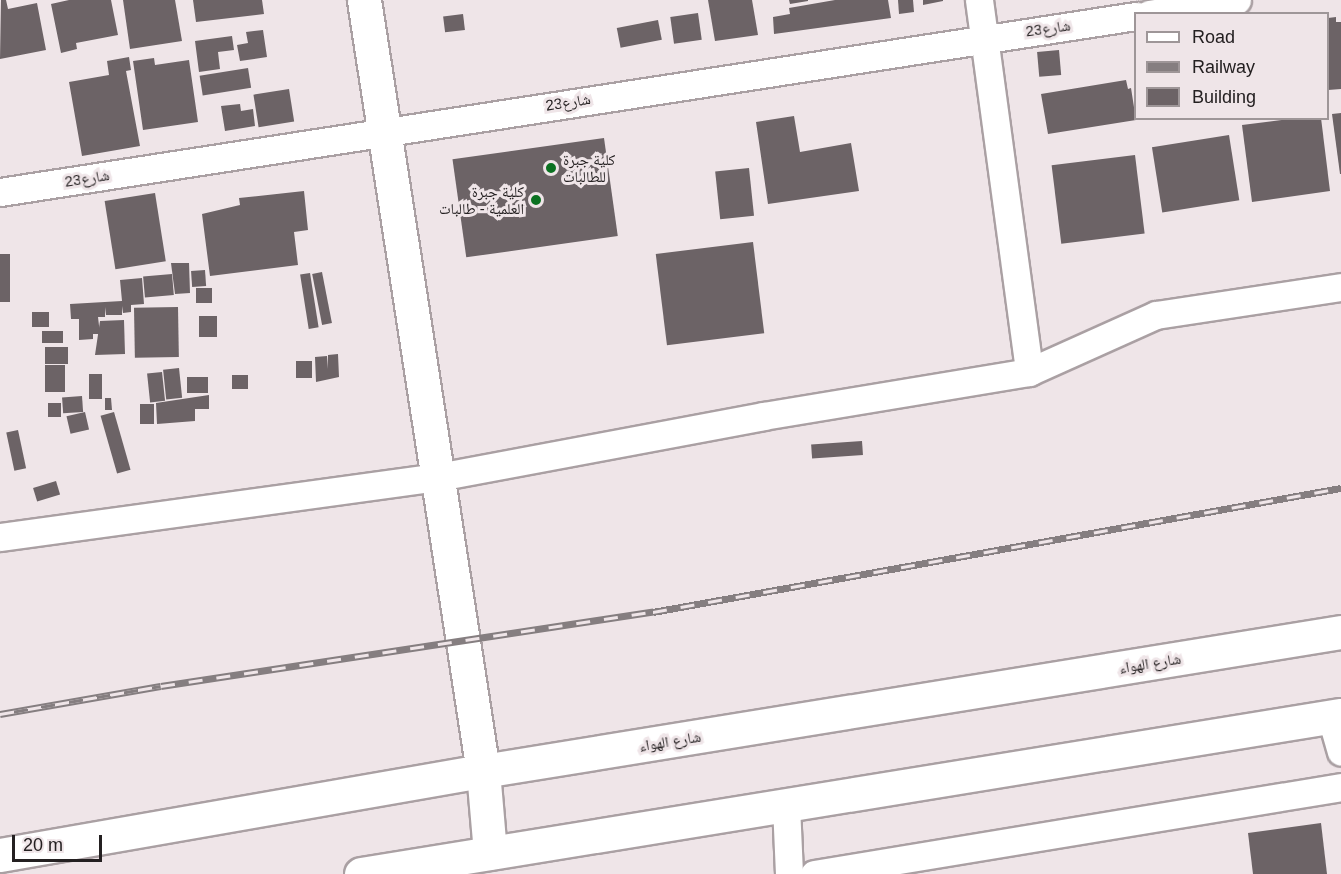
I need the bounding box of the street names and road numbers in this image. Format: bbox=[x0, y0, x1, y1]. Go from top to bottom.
street label: شارع23 bbox=[1024, 16, 1072, 40]
street label: شارع23 bbox=[544, 90, 592, 114]
street label: شارع23 bbox=[63, 166, 111, 190]
street label: شارع الهواء bbox=[1118, 649, 1182, 677]
street label: شارع الهواء bbox=[638, 727, 702, 755]

